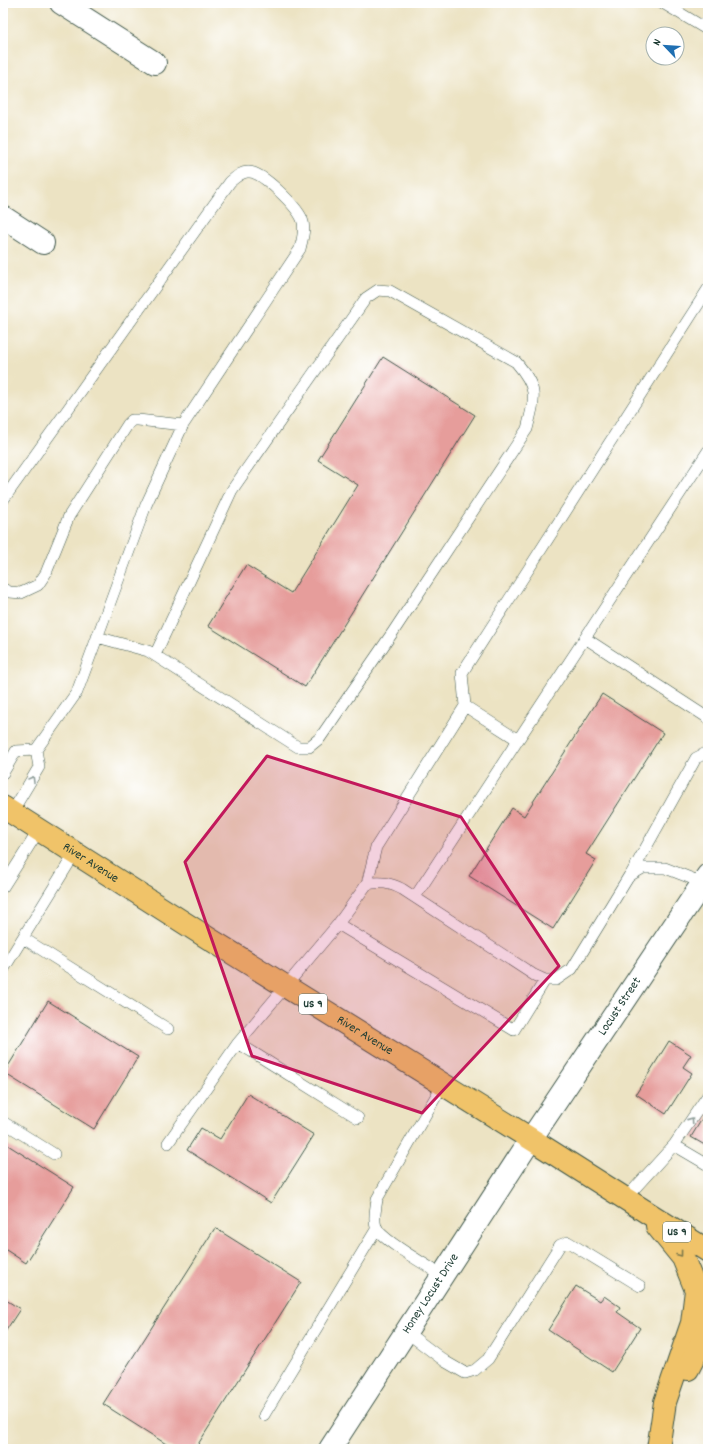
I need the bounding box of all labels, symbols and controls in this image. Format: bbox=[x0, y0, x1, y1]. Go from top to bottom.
north arrow bbox=[645, 26, 685, 66]
text: N bbox=[649, 36, 666, 48]
one-way arrow bbox=[27, 776, 34, 783]
street label: River Avenue bbox=[59, 838, 123, 888]
street label: Locust Street bbox=[593, 973, 646, 1040]
road number: US 9 bbox=[299, 994, 327, 1014]
street label: River Avenue bbox=[333, 1011, 397, 1061]
one-way arrow bbox=[686, 1117, 694, 1124]
road number: US 9 bbox=[663, 1222, 691, 1242]
street label: Honey Locust Drive bbox=[397, 1249, 464, 1338]
one-way arrow bbox=[675, 1250, 682, 1257]

